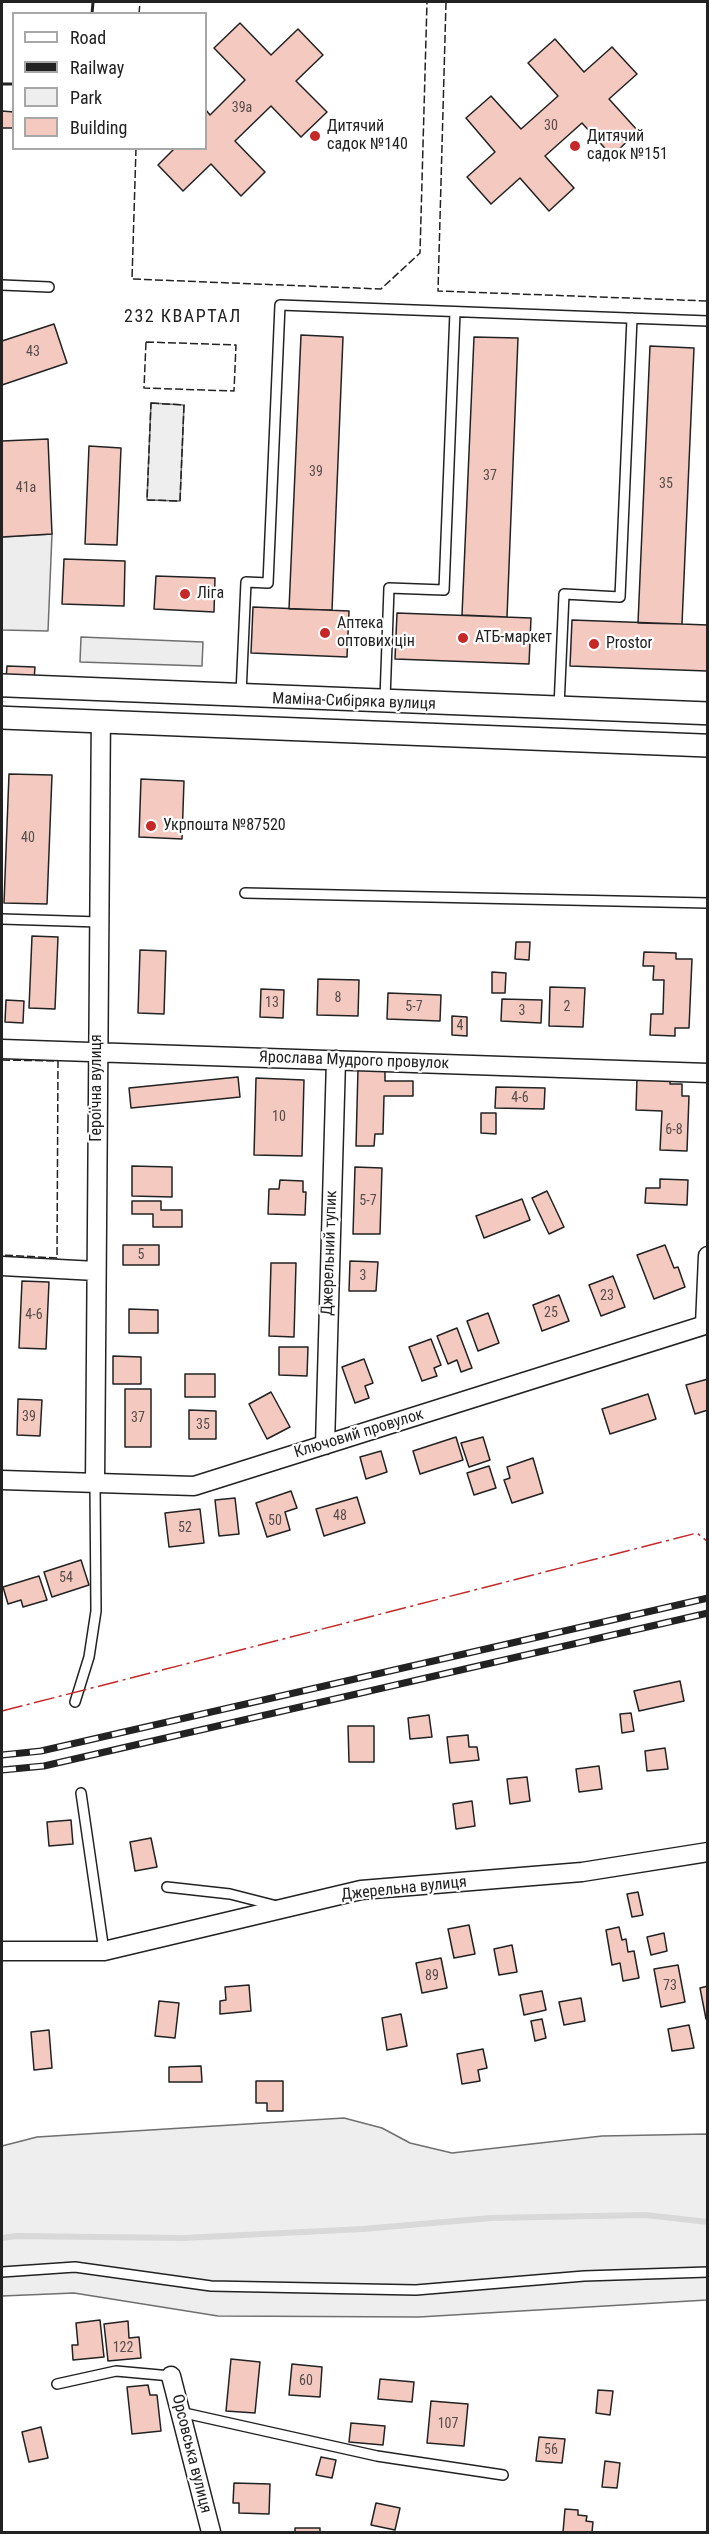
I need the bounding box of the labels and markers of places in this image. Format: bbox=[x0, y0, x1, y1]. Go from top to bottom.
place label: Дитячий садок №140 bbox=[327, 117, 408, 155]
place label: Дитячий садок №151 bbox=[587, 127, 668, 165]
marker: Дитячий садок №140 bbox=[308, 129, 322, 143]
marker: Дитячий садок №151 bbox=[568, 139, 582, 153]
place label: Ліга bbox=[197, 584, 224, 604]
marker: Ліга bbox=[178, 587, 192, 601]
place label: Аптека оптових цін bbox=[337, 614, 415, 652]
marker: Аптека оптових цін bbox=[318, 626, 332, 640]
place label: АТБ-маркет bbox=[475, 628, 552, 648]
marker: АТБ-маркет bbox=[456, 631, 470, 645]
place label: Prostor bbox=[606, 634, 652, 654]
marker: Prostor bbox=[587, 637, 601, 651]
place label: Укрпошта №87520 bbox=[163, 816, 286, 836]
marker: Укрпошта №87520 bbox=[144, 819, 158, 833]

